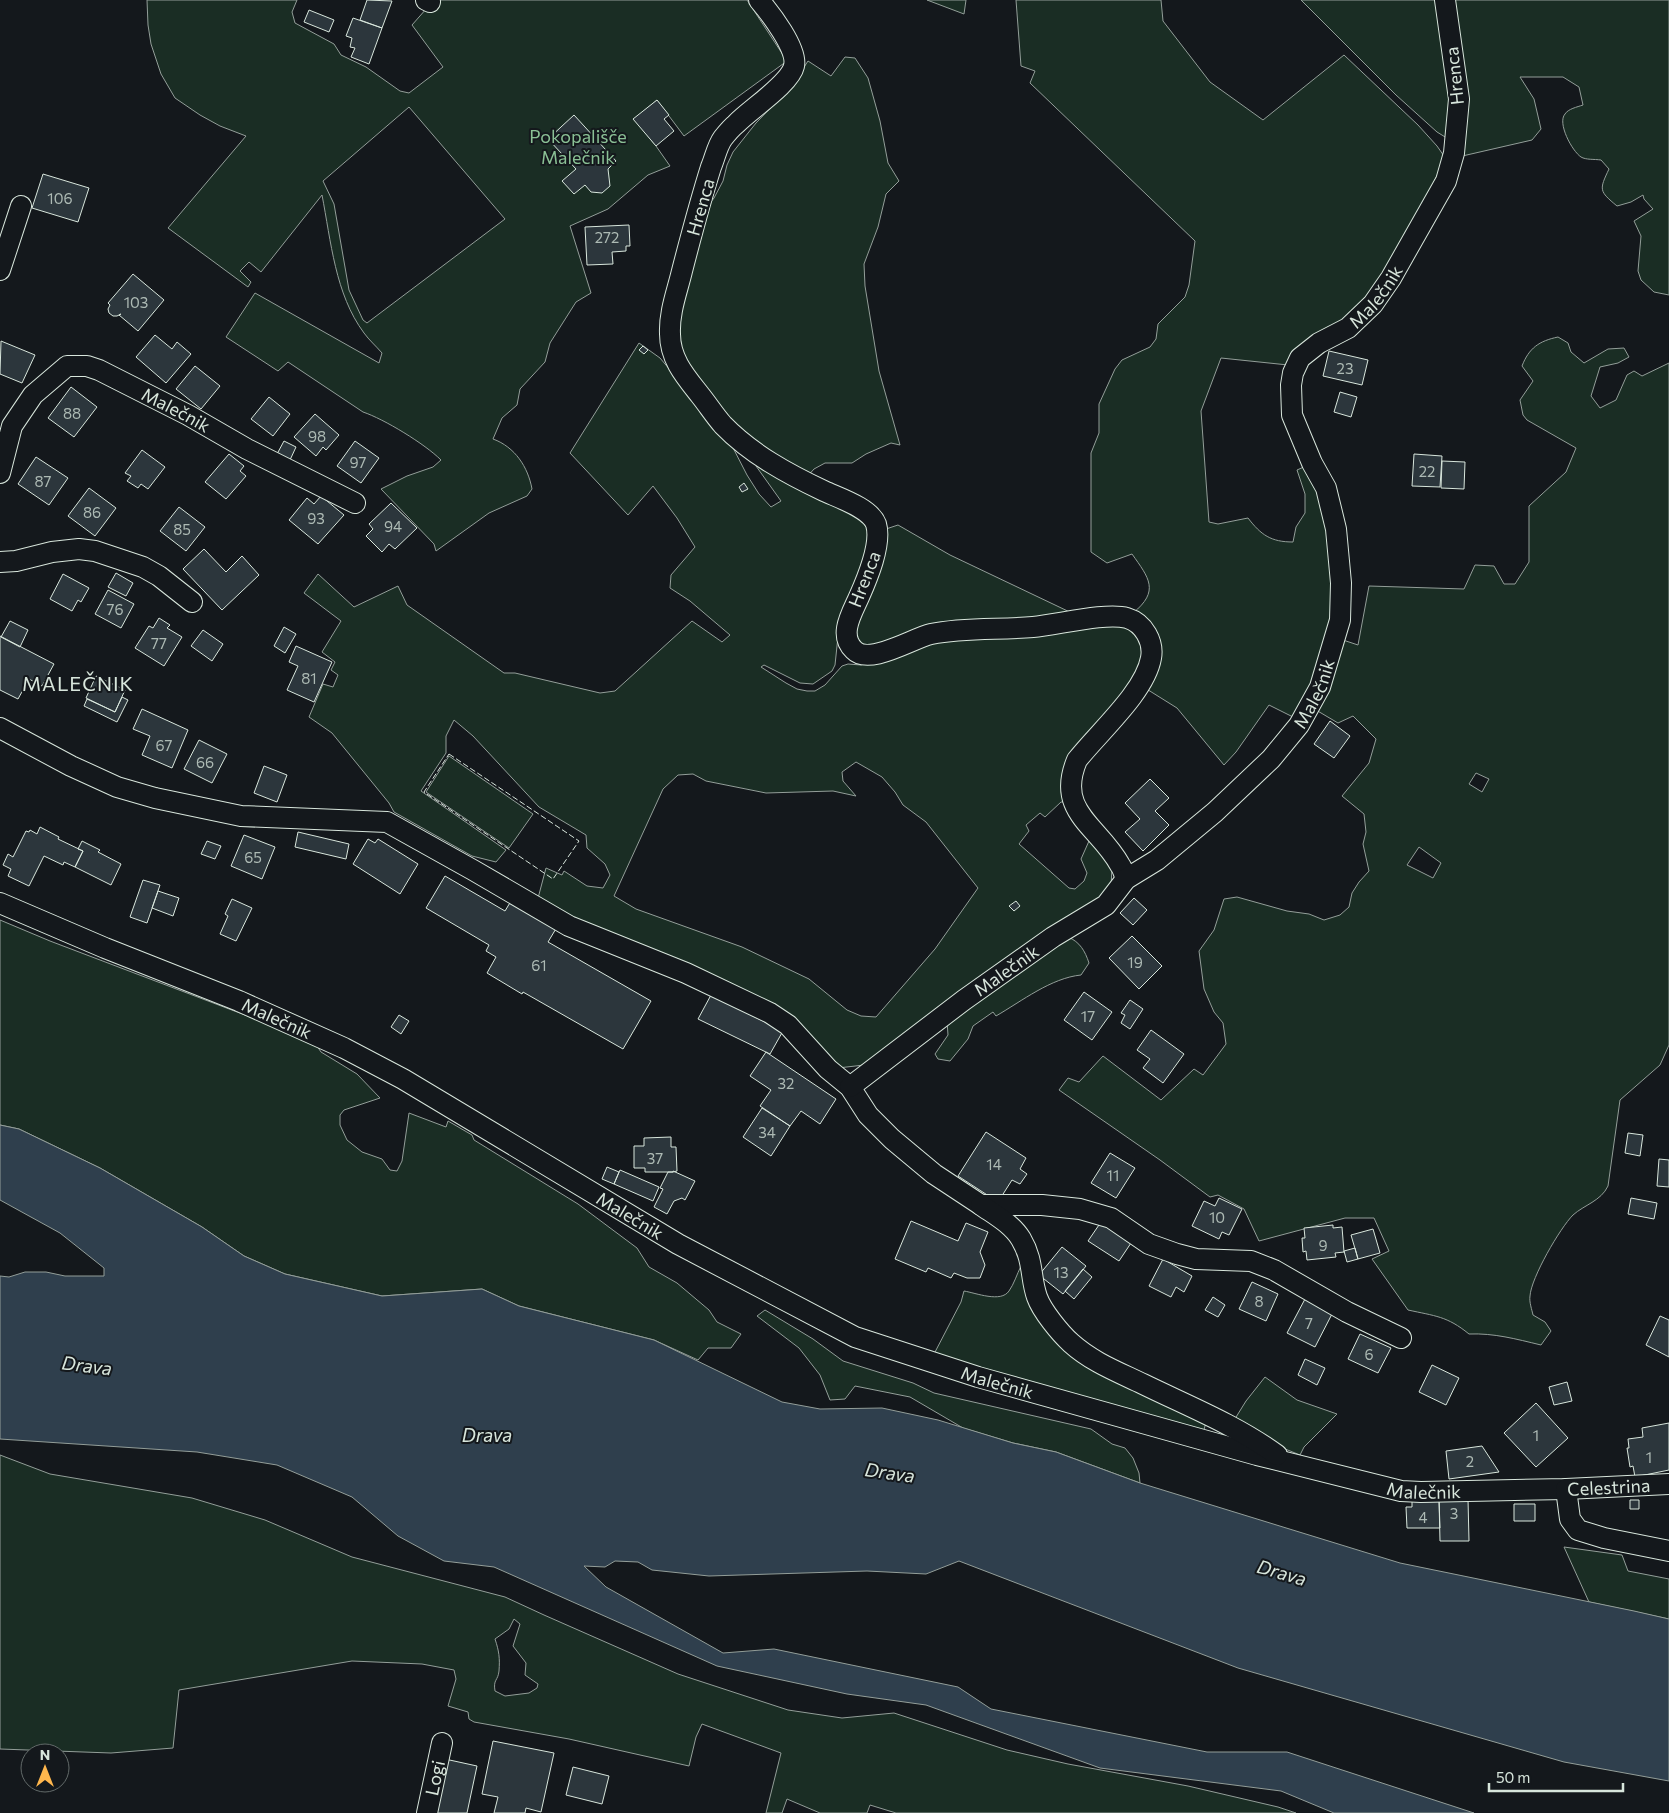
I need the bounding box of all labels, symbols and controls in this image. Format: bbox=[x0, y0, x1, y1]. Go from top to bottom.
street label: Hrenca bbox=[1440, 46, 1468, 106]
park label: Pokopališče Malečnik bbox=[529, 125, 627, 168]
street label: Hrenca bbox=[681, 176, 719, 238]
house number: 106 bbox=[47, 189, 73, 207]
house number: 272 bbox=[595, 228, 619, 246]
street label: Malečnik bbox=[1344, 261, 1407, 333]
house number: 103 bbox=[124, 293, 148, 311]
house number: 23 bbox=[1337, 359, 1353, 377]
street label: Malečnik bbox=[138, 383, 215, 437]
house number: 88 bbox=[63, 404, 81, 422]
house number: 98 bbox=[308, 427, 326, 445]
house number: 97 bbox=[350, 453, 367, 471]
house number: 22 bbox=[1419, 462, 1435, 480]
house number: 87 bbox=[35, 472, 52, 490]
house number: 86 bbox=[83, 503, 101, 521]
house number: 93 bbox=[307, 509, 325, 527]
house number: 94 bbox=[384, 517, 402, 535]
house number: 85 bbox=[173, 520, 191, 538]
street label: Hrenca bbox=[843, 548, 885, 610]
house number: 76 bbox=[107, 600, 123, 618]
house number: 77 bbox=[151, 634, 167, 652]
street label: Malečnik bbox=[1288, 656, 1339, 732]
house number: 81 bbox=[301, 669, 317, 687]
district label: MALEČNIK bbox=[22, 671, 134, 695]
house number: 67 bbox=[156, 736, 173, 754]
house number: 66 bbox=[196, 753, 214, 771]
house number: 65 bbox=[244, 848, 262, 866]
street label: Malečnik bbox=[969, 940, 1043, 1001]
house number: 19 bbox=[1127, 953, 1143, 971]
house number: 61 bbox=[531, 956, 547, 974]
street label: Malečnik bbox=[239, 993, 316, 1043]
house number: 17 bbox=[1081, 1007, 1095, 1025]
house number: 32 bbox=[778, 1074, 794, 1092]
house number: 34 bbox=[758, 1123, 776, 1141]
house number: 37 bbox=[647, 1149, 663, 1167]
house number: 14 bbox=[986, 1155, 1002, 1173]
house number: 11 bbox=[1107, 1166, 1119, 1184]
street label: Malečnik bbox=[593, 1187, 668, 1244]
house number: 10 bbox=[1209, 1208, 1225, 1226]
house number: 9 bbox=[1318, 1236, 1328, 1254]
house number: 13 bbox=[1054, 1263, 1068, 1281]
house number: 8 bbox=[1254, 1292, 1264, 1310]
house number: 7 bbox=[1305, 1314, 1313, 1332]
house number: 6 bbox=[1364, 1345, 1374, 1363]
water label: Drava bbox=[61, 1351, 113, 1379]
street label: Malečnik bbox=[958, 1361, 1036, 1403]
water label: Drava bbox=[462, 1423, 512, 1446]
house number: 1 bbox=[1533, 1426, 1539, 1444]
house number: 1 bbox=[1646, 1448, 1652, 1466]
house number: 2 bbox=[1466, 1452, 1474, 1470]
water label: Drava bbox=[863, 1457, 917, 1487]
street label: Celestrina bbox=[1567, 1474, 1651, 1500]
street label: Malečnik bbox=[1385, 1477, 1461, 1503]
house number: 3 bbox=[1450, 1504, 1458, 1522]
house number: 4 bbox=[1419, 1508, 1428, 1526]
water label: Drava bbox=[1255, 1554, 1309, 1590]
north arrow bbox=[20, 1743, 70, 1793]
text: N bbox=[40, 1746, 50, 1763]
street label: Logi bbox=[420, 1758, 449, 1797]
scale bar bbox=[1489, 1760, 1623, 1792]
text: 50 m bbox=[1496, 1768, 1530, 1786]

